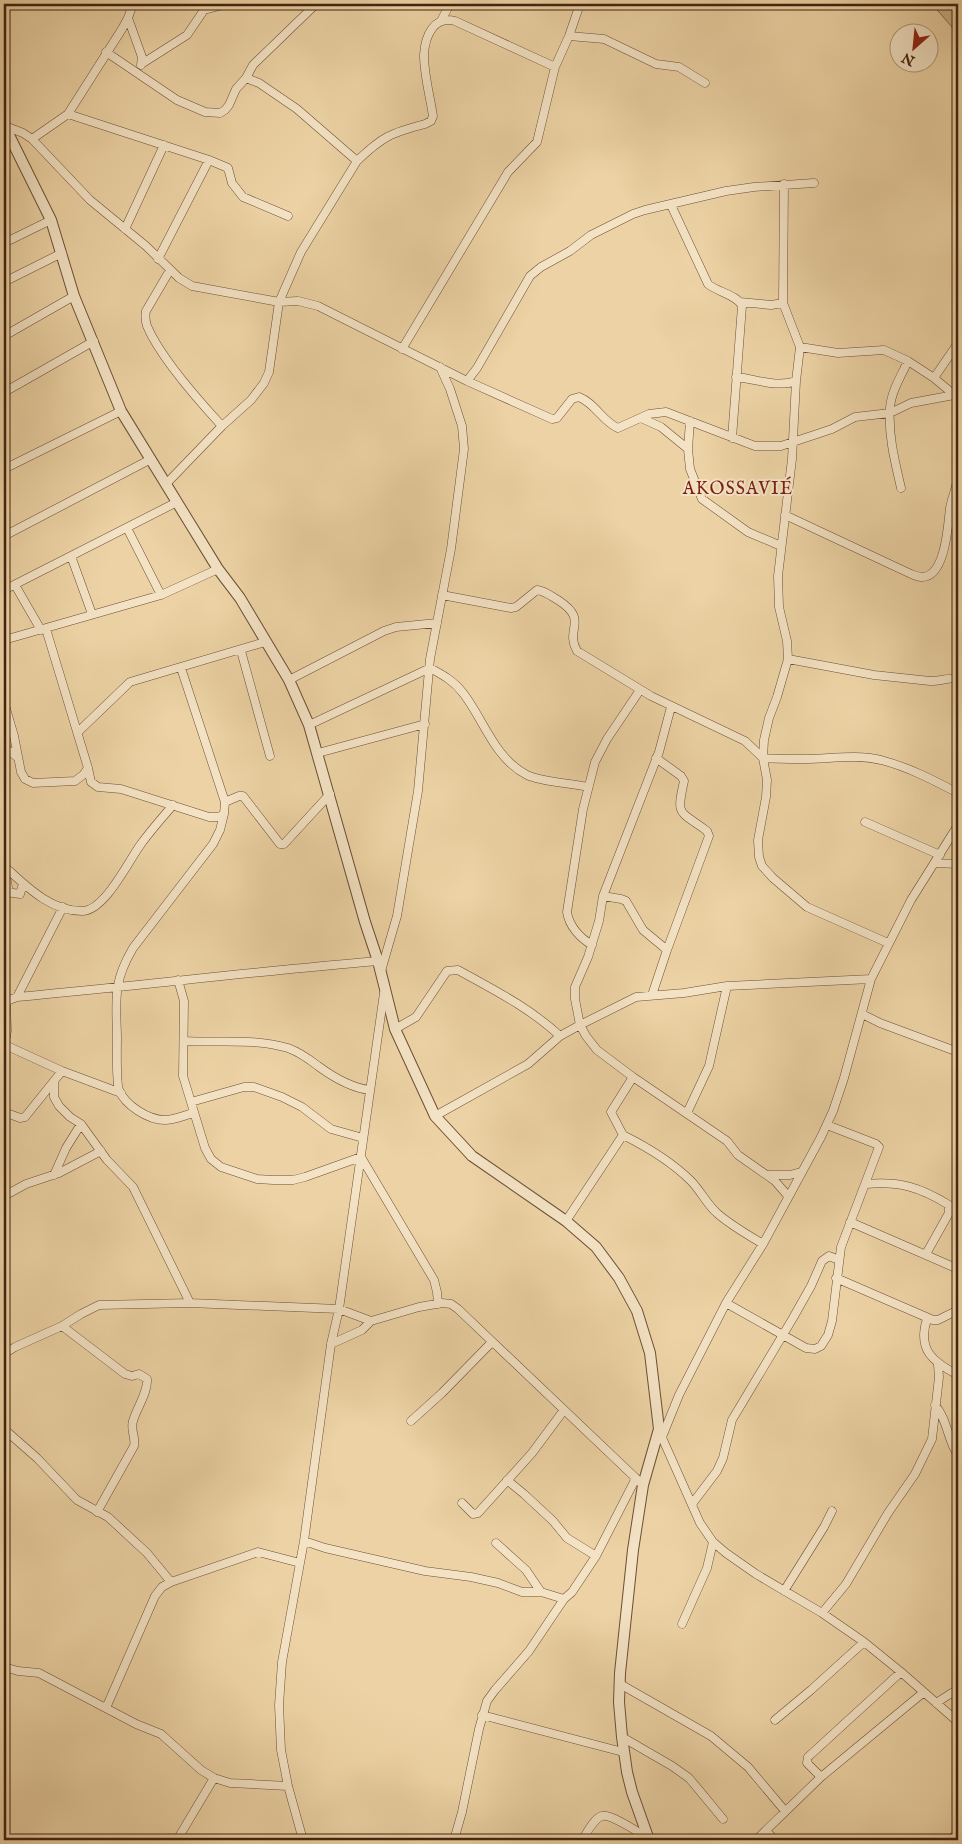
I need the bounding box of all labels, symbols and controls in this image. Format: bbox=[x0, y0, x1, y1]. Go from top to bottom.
north arrow bbox=[890, 22, 940, 72]
text: N bbox=[899, 48, 919, 70]
district label: AKOSSAVIÉ bbox=[682, 476, 793, 501]

